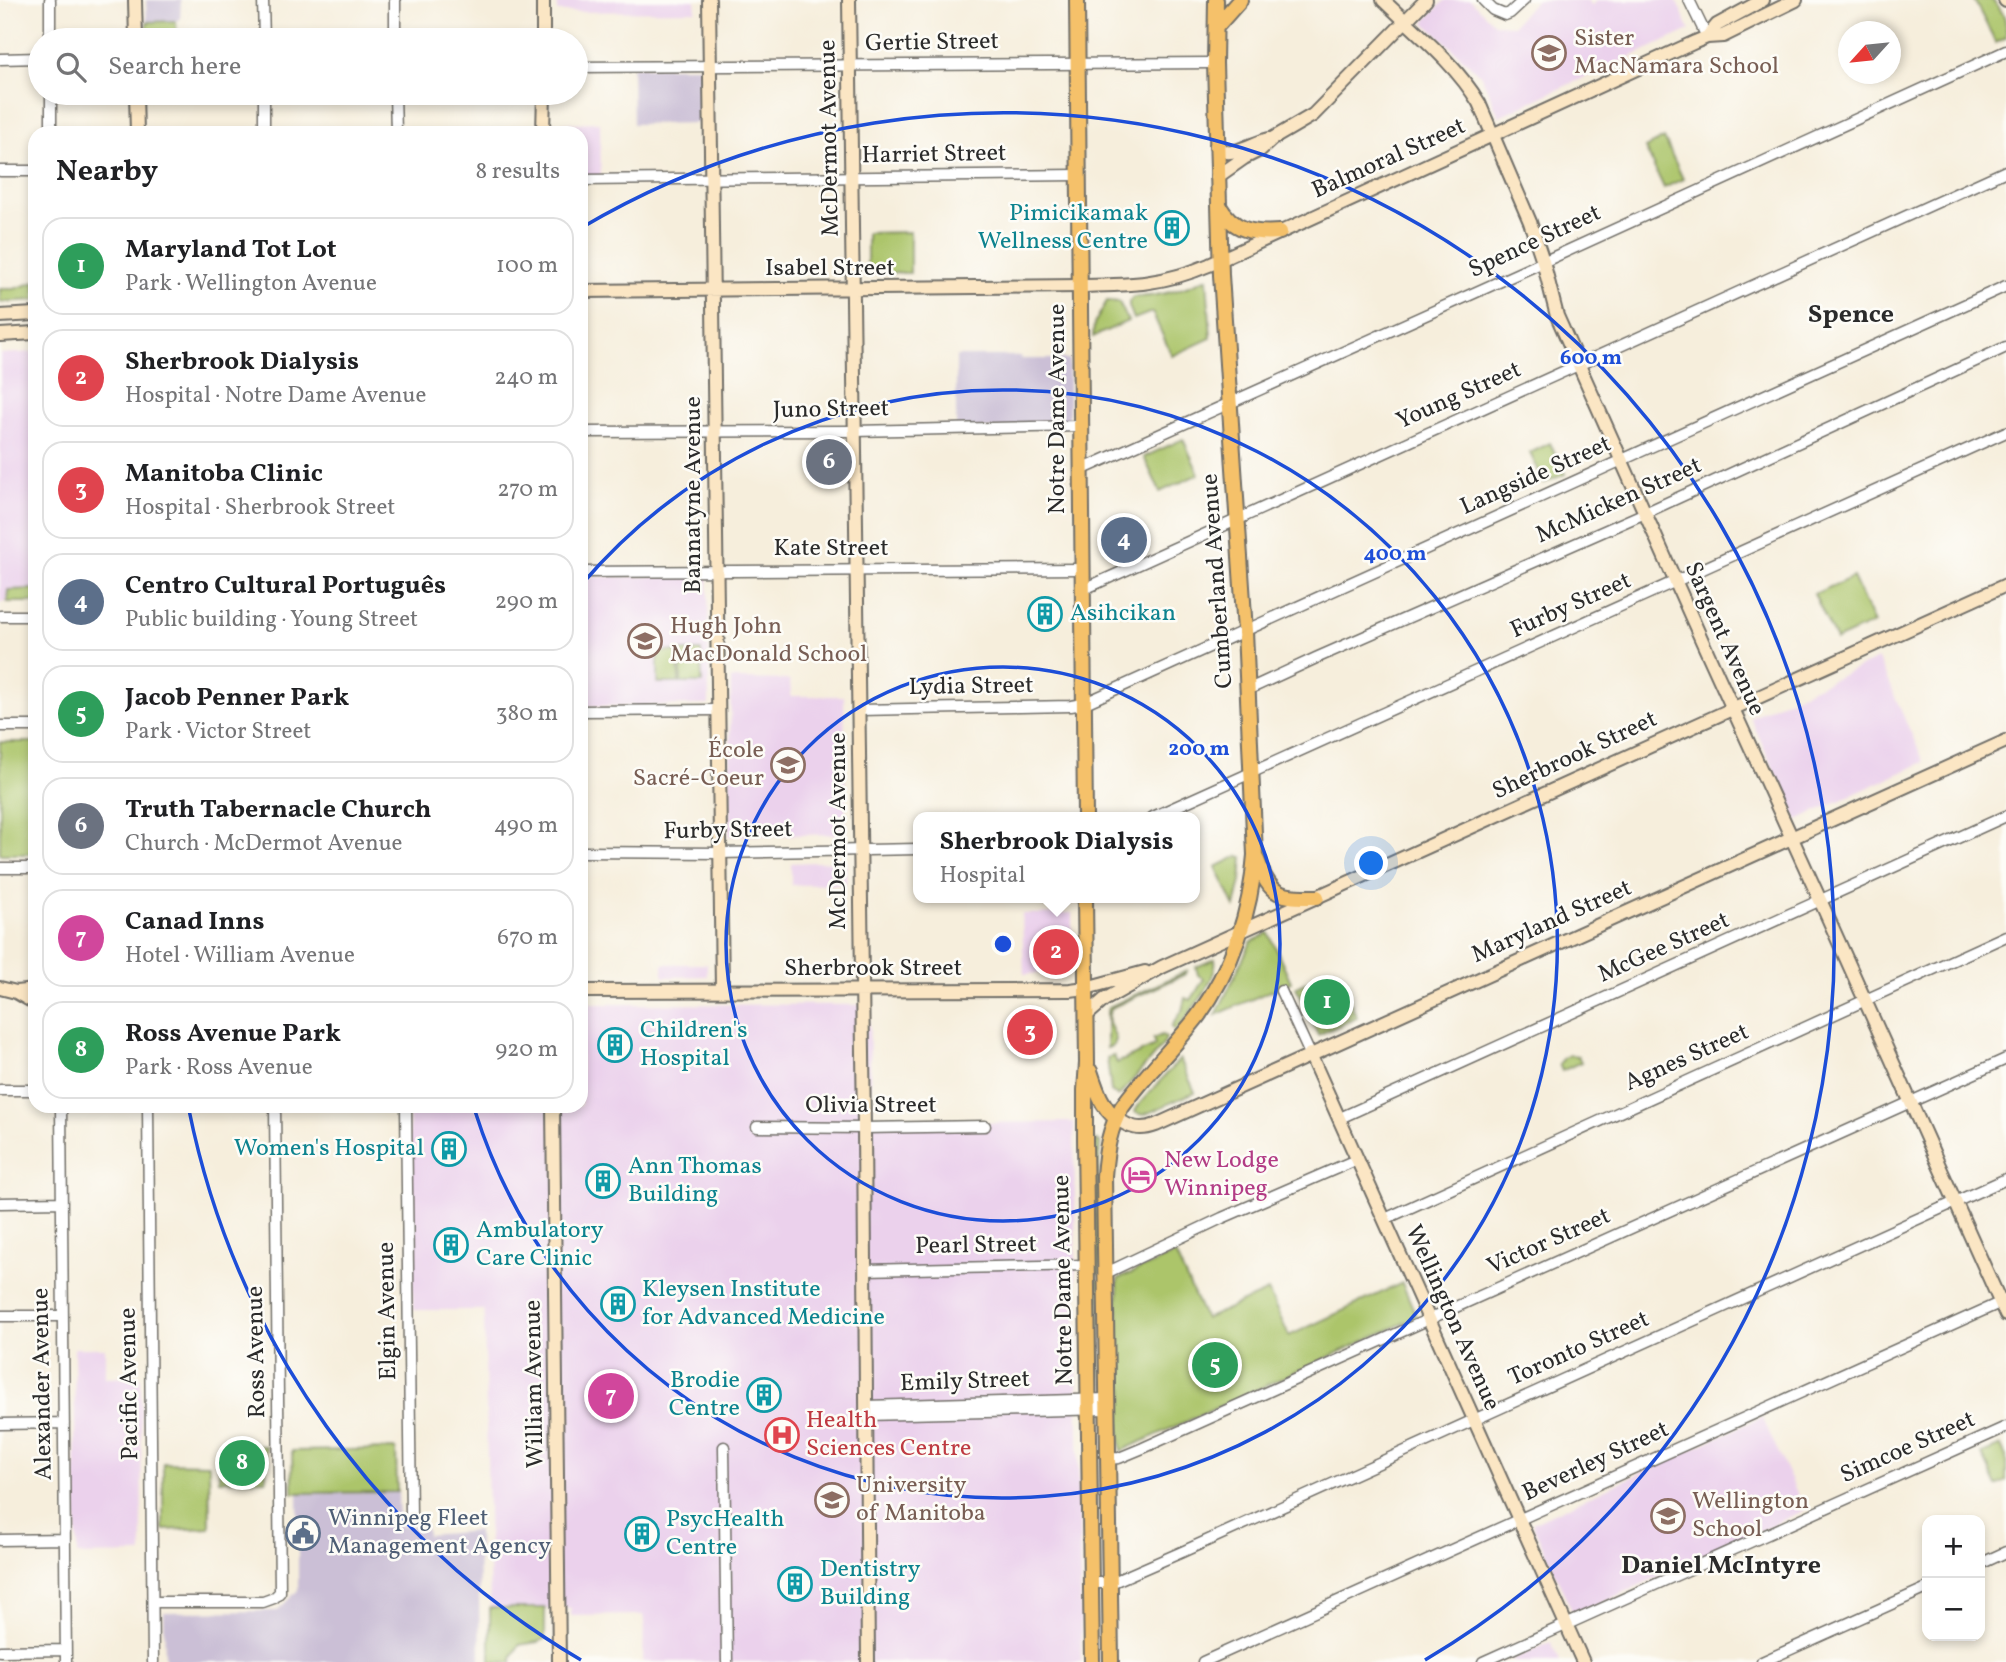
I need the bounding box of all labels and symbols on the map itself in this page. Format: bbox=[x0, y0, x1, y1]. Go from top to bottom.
north arrow bbox=[1838, 21, 1901, 84]
place label: Sister MacNamara School bbox=[1574, 22, 1779, 84]
street label: Gertie Street bbox=[865, 25, 999, 61]
school or university icon: Sister MacNamara School bbox=[1530, 34, 1568, 72]
street label: McDermot Avenue bbox=[811, 39, 849, 237]
street label: Balmoral Street bbox=[1307, 110, 1471, 208]
street label: Harriet Street bbox=[861, 137, 1007, 173]
street label: Spence Street bbox=[1463, 196, 1607, 288]
place label: Pimicikamak Wellness Centre bbox=[978, 197, 1148, 259]
building icon: Pimicikamak Wellness Centre bbox=[1153, 209, 1191, 247]
street label: Isabel Street bbox=[765, 252, 895, 286]
district label: Spence bbox=[1808, 297, 1894, 333]
street label: Notre Dame Avenue bbox=[1041, 304, 1075, 514]
text: 600 m bbox=[1560, 344, 1622, 373]
street label: Young Street bbox=[1391, 353, 1527, 439]
street label: Juno Street bbox=[773, 392, 889, 428]
street label: Bannatyne Avenue bbox=[677, 396, 711, 594]
street label: Langside Street bbox=[1455, 428, 1617, 524]
pin: 6 bbox=[806, 436, 852, 488]
street label: McMicken Street bbox=[1531, 449, 1707, 553]
street label: Cumberland Avenue bbox=[1194, 472, 1242, 690]
pin: 4 bbox=[1101, 514, 1147, 566]
street label: Kate Street bbox=[773, 532, 889, 566]
text: 400 m bbox=[1364, 540, 1426, 569]
street label: Sargent Avenue bbox=[1675, 557, 1773, 721]
street label: Furby Street bbox=[1505, 564, 1637, 648]
building icon: Asihcikan bbox=[1026, 595, 1064, 633]
place label: Asihcikan bbox=[1070, 597, 1176, 631]
place label: Hugh John MacDonald School bbox=[670, 610, 867, 672]
school or university icon: Hugh John MacDonald School bbox=[626, 622, 664, 660]
street label: Lydia Street bbox=[908, 669, 1034, 705]
street label: Sherbrook Street bbox=[1487, 703, 1663, 809]
street label: McDermot Avenue bbox=[822, 732, 856, 930]
place label: École Sacré-Coeur bbox=[633, 734, 764, 796]
text: 200 m bbox=[1168, 735, 1230, 764]
school or university icon: École Sacré-Coeur bbox=[769, 746, 807, 784]
street label: Furby Street bbox=[663, 813, 793, 849]
your location bbox=[1354, 846, 1388, 880]
street label: Maryland Street bbox=[1466, 871, 1638, 973]
street label: McGee Street bbox=[1593, 904, 1735, 992]
pin: 2 bbox=[1033, 926, 1079, 978]
centre of rings bbox=[991, 932, 1015, 956]
street label: Sherbrook Street bbox=[784, 952, 962, 986]
pin: 1 bbox=[1304, 976, 1350, 1028]
pin: 3 bbox=[1007, 1006, 1053, 1058]
place label: Children's Hospital bbox=[640, 1014, 748, 1076]
street label: Agnes Street bbox=[1619, 1015, 1755, 1101]
building icon: Children's Hospital bbox=[596, 1026, 634, 1064]
street label: Olivia Street bbox=[805, 1089, 937, 1123]
building icon: Women's Hospital bbox=[430, 1130, 468, 1168]
place label: Women's Hospital bbox=[234, 1132, 424, 1166]
place label: New Lodge Winnipeg bbox=[1164, 1144, 1279, 1206]
place label: Ann Thomas Building bbox=[628, 1150, 762, 1212]
hotel icon: New Lodge Winnipeg bbox=[1120, 1156, 1158, 1194]
building icon: Ann Thomas Building bbox=[584, 1162, 622, 1200]
street label: Notre Dame Avenue bbox=[1045, 1174, 1083, 1386]
street label: Victor Street bbox=[1482, 1200, 1616, 1284]
place label: Ambulatory Care Clinic bbox=[476, 1214, 604, 1276]
street label: Wellington Avenue bbox=[1396, 1220, 1508, 1416]
building icon: Ambulatory Care Clinic bbox=[432, 1226, 470, 1264]
street label: Pearl Street bbox=[915, 1228, 1037, 1264]
street label: Elgin Avenue bbox=[370, 1241, 406, 1381]
place label: Kleysen Institute for Advanced Medicine bbox=[642, 1273, 885, 1335]
street label: Ross Avenue bbox=[239, 1285, 275, 1419]
building icon: Kleysen Institute for Advanced Medicine bbox=[599, 1285, 637, 1323]
street label: Alexander Avenue bbox=[24, 1287, 62, 1481]
street label: William Avenue bbox=[517, 1299, 553, 1469]
street label: Toronto Street bbox=[1503, 1303, 1655, 1395]
street label: Pacific Avenue bbox=[112, 1307, 148, 1461]
pin: 5 bbox=[1192, 1339, 1238, 1391]
street label: Emily Street bbox=[899, 1363, 1031, 1401]
place label: Brodie Centre bbox=[669, 1364, 740, 1426]
pin: 7 bbox=[588, 1370, 634, 1422]
building icon: Brodie Centre bbox=[745, 1376, 783, 1414]
street label: Simcoe Street bbox=[1835, 1403, 1981, 1493]
place label: Health Sciences Centre bbox=[806, 1404, 971, 1466]
street label: Beverley Street bbox=[1517, 1413, 1675, 1511]
hospital icon: Health Sciences Centre bbox=[763, 1416, 801, 1454]
pin: 8 bbox=[219, 1437, 265, 1489]
place label: University of Manitoba bbox=[856, 1469, 986, 1531]
school or university icon: University of Manitoba bbox=[813, 1481, 851, 1519]
place label: Wellington School bbox=[1692, 1485, 1809, 1547]
school or university icon: Wellington School bbox=[1649, 1497, 1687, 1535]
place label: Winnipeg Fleet Management Agency bbox=[328, 1502, 551, 1564]
place label: PsycHealth Centre bbox=[666, 1503, 785, 1565]
public building icon: Winnipeg Fleet Management Agency bbox=[284, 1514, 322, 1552]
building icon: PsycHealth Centre bbox=[623, 1515, 661, 1553]
district label: Daniel McIntyre bbox=[1621, 1548, 1821, 1584]
place label: Dentistry Building bbox=[820, 1553, 921, 1615]
building icon: Dentistry Building bbox=[776, 1565, 814, 1603]

